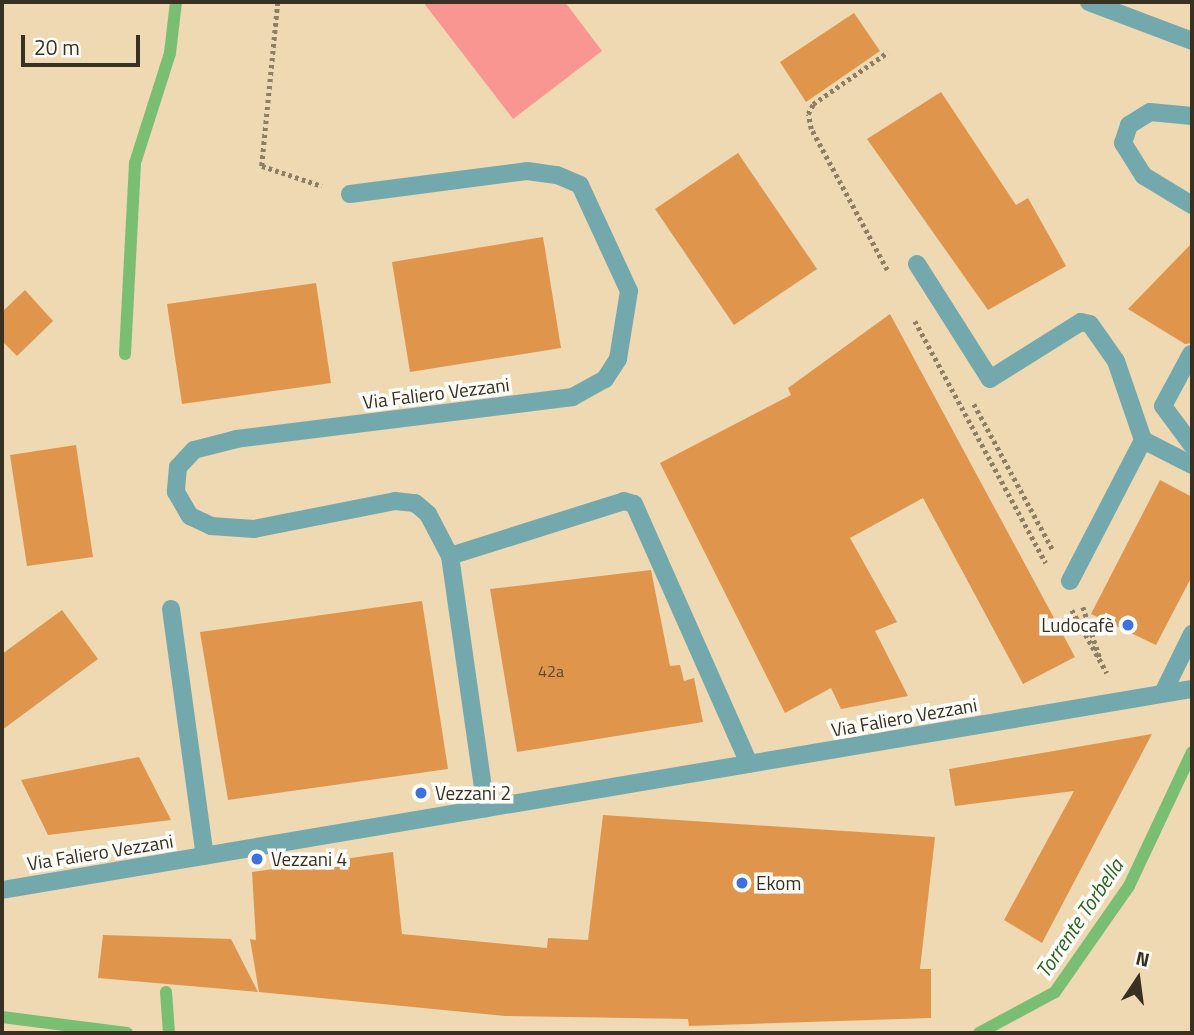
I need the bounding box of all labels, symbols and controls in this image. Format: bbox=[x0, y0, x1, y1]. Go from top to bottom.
scale bar bbox=[24, 21, 144, 65]
text: 20 m bbox=[34, 31, 80, 63]
street label: Via Faliero Vezzani bbox=[361, 373, 511, 413]
place label: Ludocafè bbox=[1041, 614, 1114, 636]
marker: Ludocafè bbox=[1120, 617, 1136, 633]
house number: 42a bbox=[538, 661, 564, 681]
street label: Via Faliero Vezzani bbox=[829, 693, 979, 741]
place label: Vezzani 2 bbox=[435, 782, 511, 804]
marker: Vezzani 2 bbox=[413, 785, 429, 801]
street label: Via Faliero Vezzani bbox=[25, 829, 175, 875]
place label: Vezzani 4 bbox=[271, 848, 347, 870]
marker: Vezzani 4 bbox=[249, 851, 265, 867]
water label: Torrente Torbella bbox=[1030, 854, 1128, 982]
place label: Ekom bbox=[756, 872, 801, 894]
marker: Ekom bbox=[734, 875, 750, 891]
text: N bbox=[1133, 942, 1153, 974]
north arrow bbox=[1103, 944, 1173, 1014]

